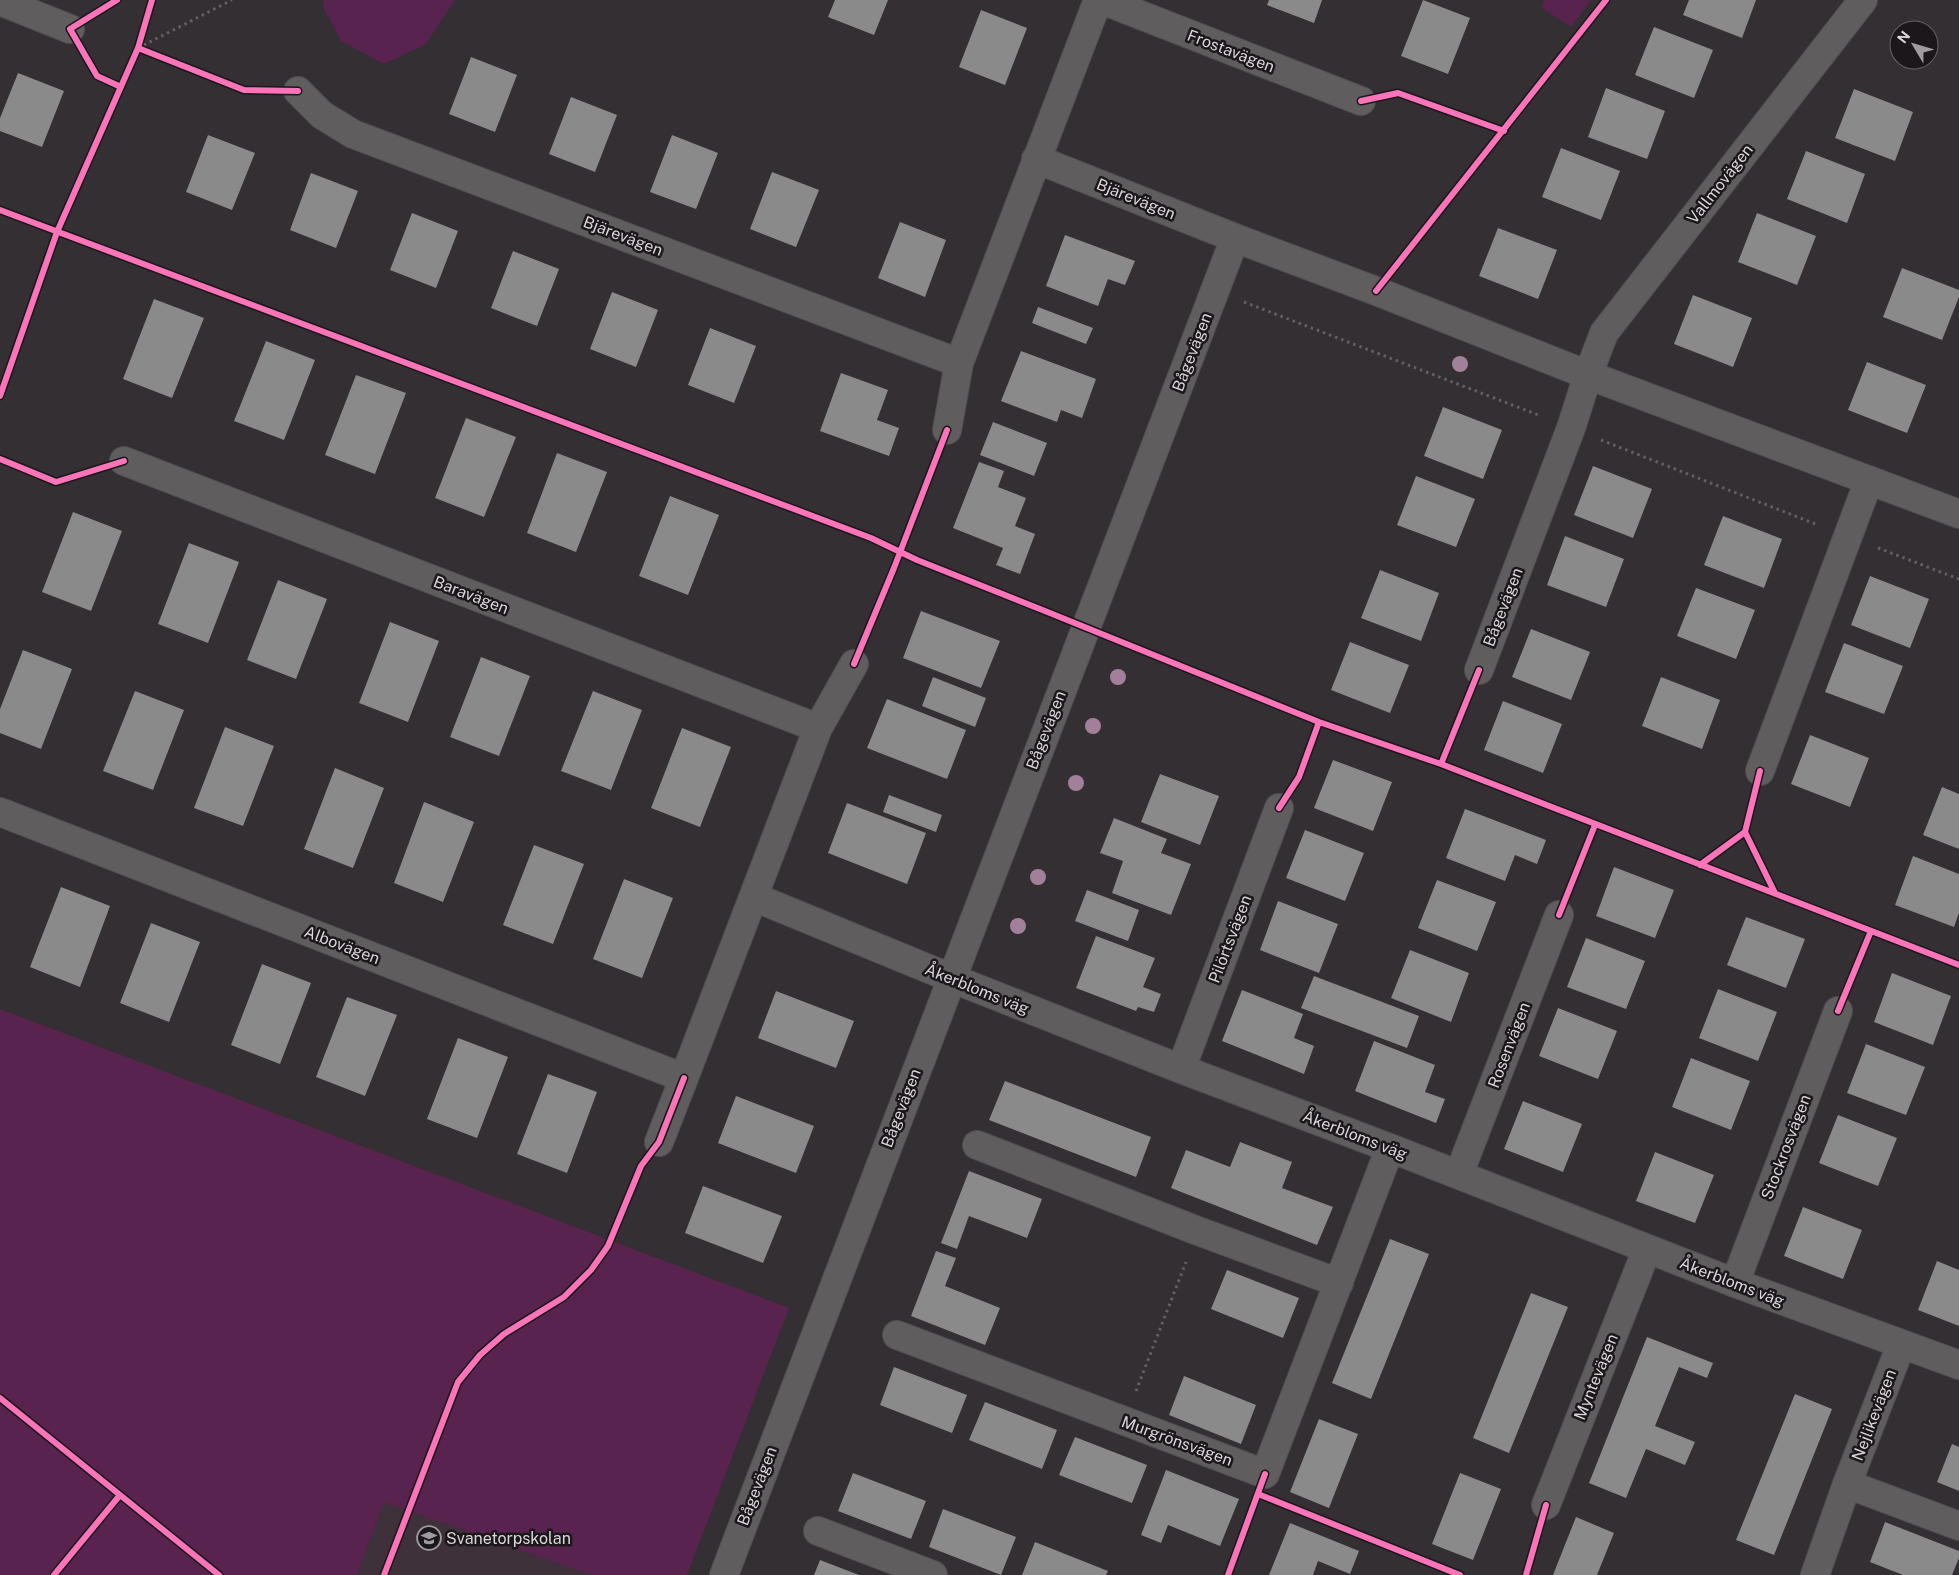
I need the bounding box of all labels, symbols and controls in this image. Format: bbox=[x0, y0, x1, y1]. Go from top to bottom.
north arrow bbox=[1889, 20, 1939, 70]
street label: Frostavägen bbox=[1185, 26, 1277, 76]
text: N bbox=[1894, 28, 1913, 46]
street label: Vallmovägen bbox=[1683, 140, 1757, 228]
street label: Bjärevägen bbox=[1094, 175, 1178, 223]
street label: Bjärevägen bbox=[581, 212, 665, 260]
street label: Bågevägen bbox=[1168, 310, 1216, 394]
street label: Bågevägen bbox=[1479, 565, 1527, 649]
street label: Baravägen bbox=[431, 572, 511, 618]
street label: Bågevägen bbox=[1022, 688, 1070, 772]
street label: Pilörtsvägen bbox=[1205, 892, 1255, 986]
street label: Albovägen bbox=[302, 922, 382, 968]
street label: Åkerbloms väg bbox=[922, 958, 1033, 1019]
street label: Rosenvägen bbox=[1484, 999, 1534, 1091]
street label: Bågevägen bbox=[877, 1066, 925, 1150]
street label: Stockrosvägen bbox=[1757, 1092, 1815, 1202]
street label: Åkerbloms väg bbox=[1300, 1104, 1411, 1164]
street label: Åkerbloms väg bbox=[1677, 1251, 1788, 1311]
street label: Myntevägen bbox=[1570, 1331, 1622, 1423]
street label: Nejlikevägen bbox=[1848, 1367, 1900, 1463]
street label: Murgrönsvägen bbox=[1119, 1412, 1235, 1470]
street label: Bågevägen bbox=[733, 1444, 781, 1528]
school or university icon: Svanetorpskolan bbox=[416, 1525, 442, 1551]
place label: Svanetorpskolan bbox=[446, 1529, 571, 1548]

